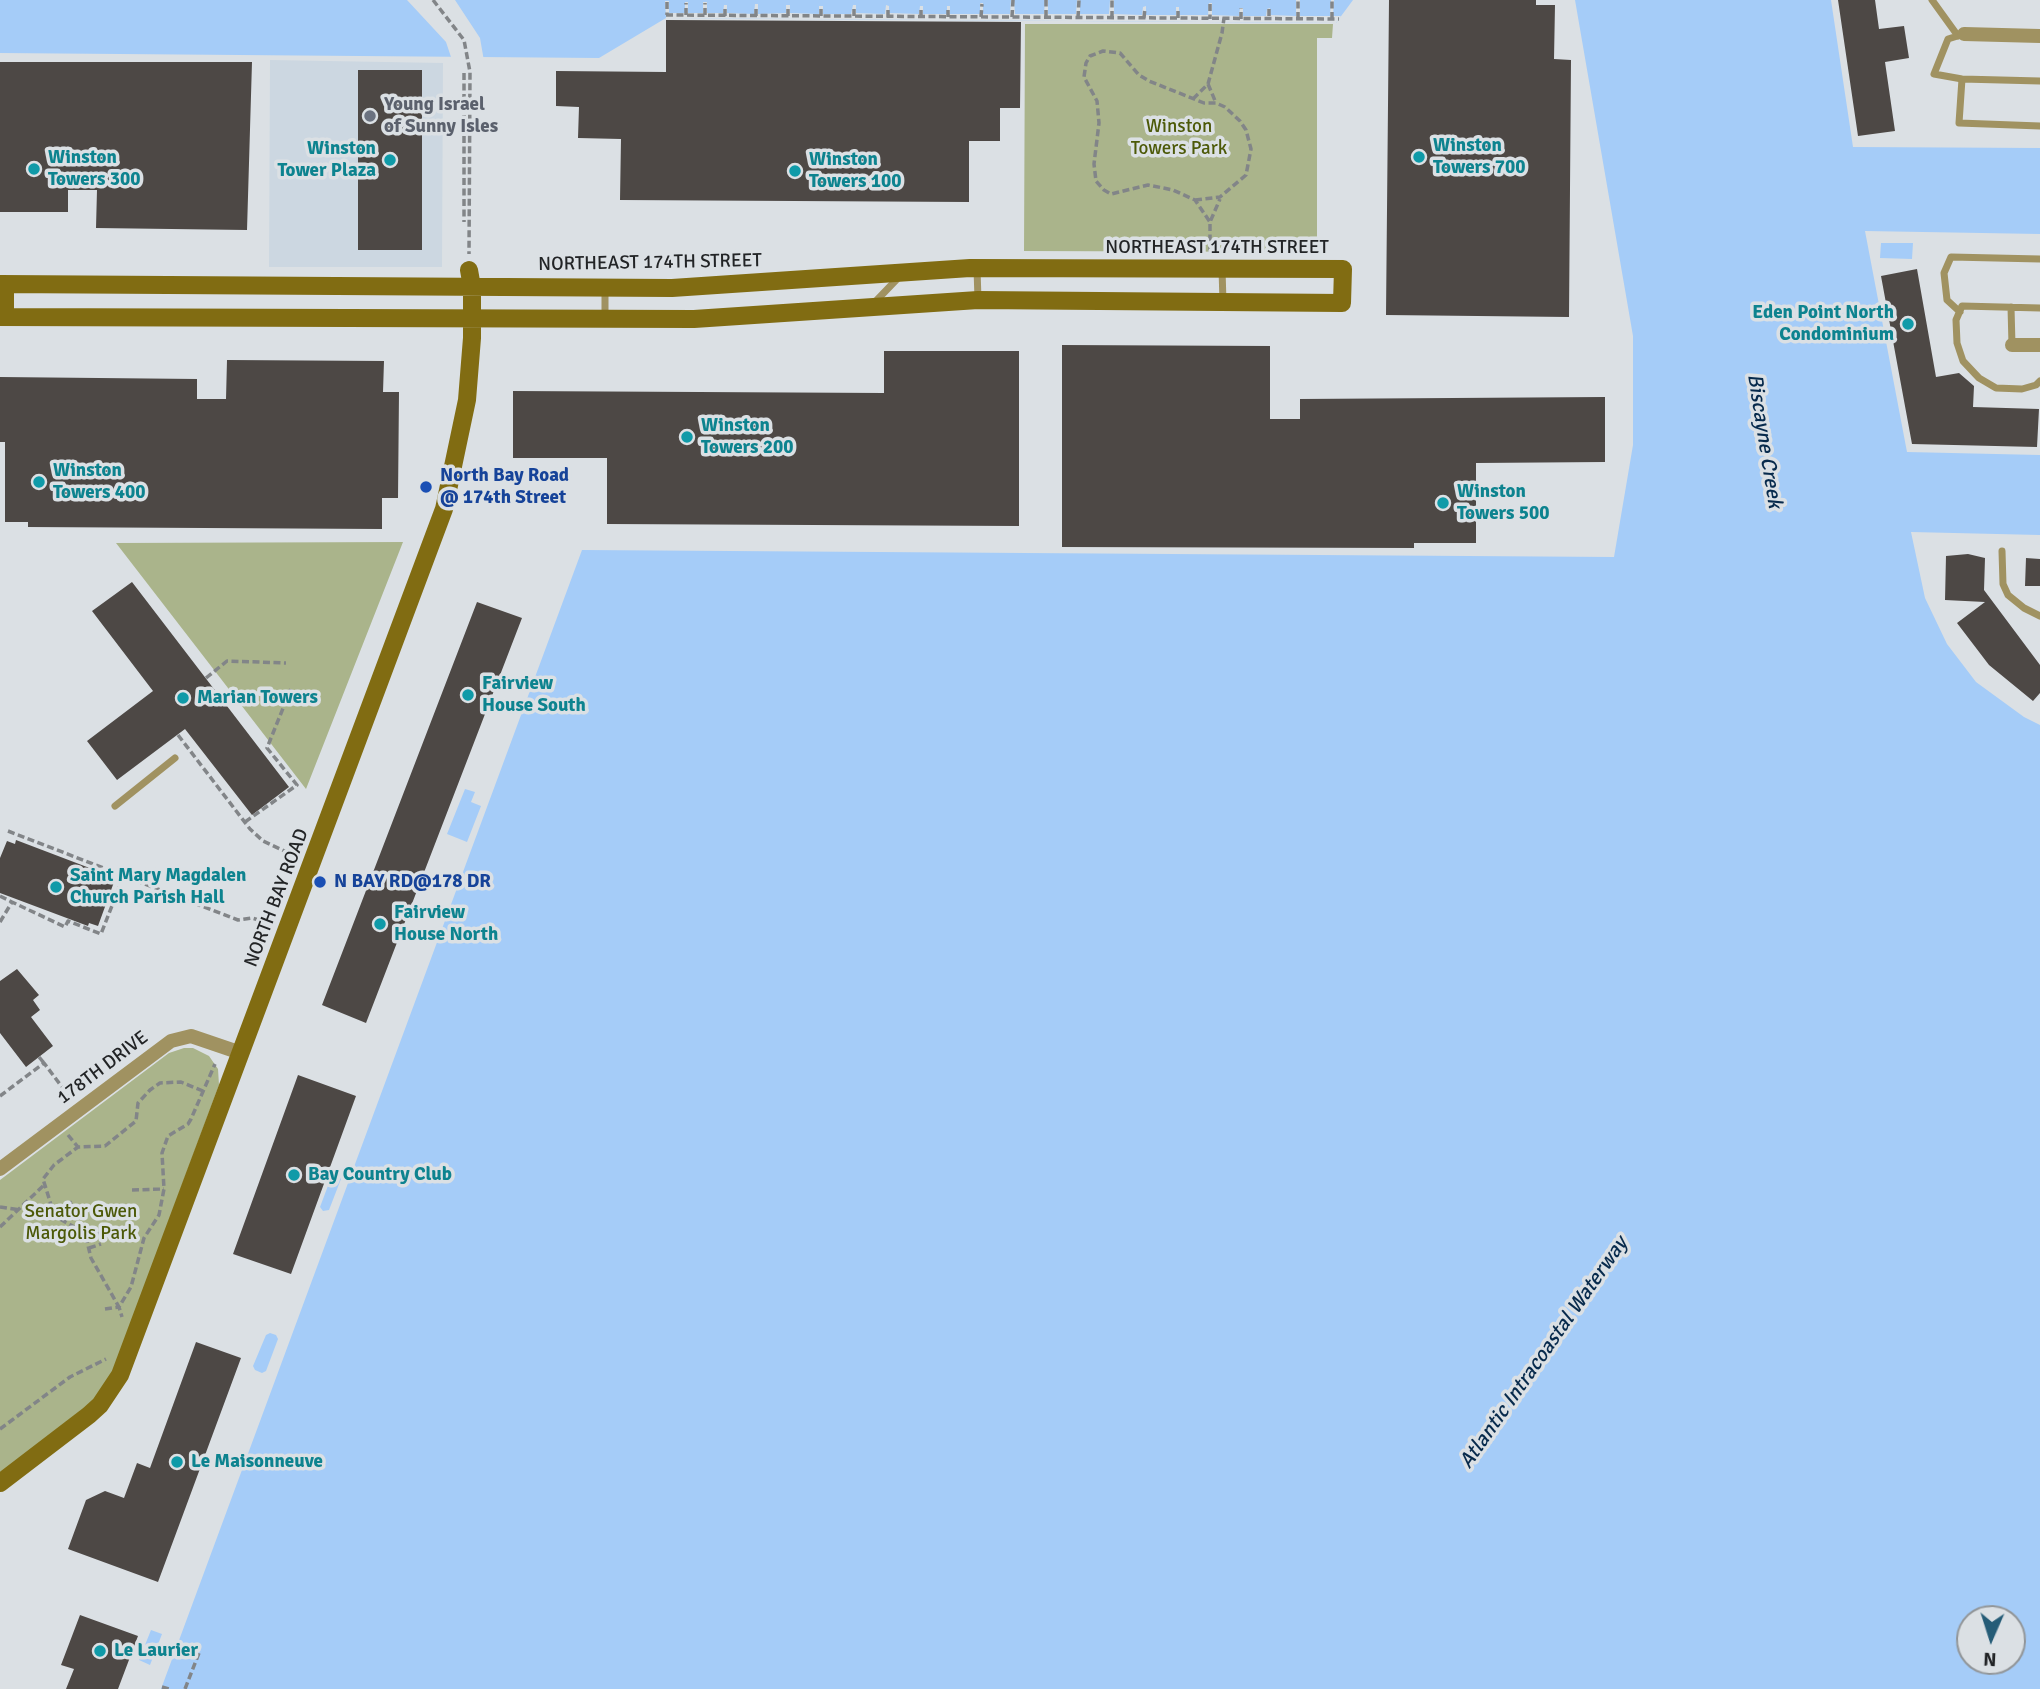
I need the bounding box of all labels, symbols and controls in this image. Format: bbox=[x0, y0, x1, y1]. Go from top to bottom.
place label: Young Israel of Sunny Isles bbox=[384, 94, 498, 138]
marker: Young Israel of Sunny Isles bbox=[362, 108, 378, 124]
park label: Winston Towers Park bbox=[1131, 116, 1227, 160]
place label: Winston Towers 700 bbox=[1433, 135, 1526, 179]
place label: Winston Tower Plaza bbox=[277, 138, 376, 182]
place label: Winston Towers 300 bbox=[48, 147, 141, 191]
place label: Winston Towers 100 bbox=[809, 149, 902, 193]
marker: Winston Towers 700 bbox=[1411, 149, 1427, 165]
marker: Winston Tower Plaza bbox=[382, 152, 398, 168]
marker: Winston Towers 300 bbox=[26, 161, 42, 177]
marker: Winston Towers 100 bbox=[787, 163, 803, 179]
street label: NORTHEAST 174TH STREET bbox=[1105, 237, 1329, 259]
street label: NORTHEAST 174TH STREET bbox=[538, 250, 762, 276]
place label: Eden Point North Condominium bbox=[1752, 302, 1894, 346]
marker: Eden Point North Condominium bbox=[1900, 316, 1916, 332]
water label: Biscayne Creek bbox=[1741, 372, 1787, 510]
place label: Winston Towers 200 bbox=[701, 415, 794, 459]
marker: Winston Towers 200 bbox=[679, 429, 695, 445]
place label: Winston Towers 400 bbox=[53, 460, 146, 504]
place label: North Bay Road @ 174th Street bbox=[440, 465, 569, 509]
marker: Winston Towers 400 bbox=[31, 474, 47, 490]
marker: North Bay Road @ 174th Street bbox=[418, 479, 434, 495]
place label: Winston Towers 500 bbox=[1457, 481, 1550, 525]
marker: Winston Towers 500 bbox=[1435, 495, 1451, 511]
place label: Fairview House South bbox=[482, 673, 586, 717]
place label: Marian Towers bbox=[197, 687, 318, 709]
marker: Fairview House South bbox=[460, 687, 476, 703]
marker: Marian Towers bbox=[175, 690, 191, 706]
street label: NORTH BAY ROAD bbox=[240, 826, 314, 970]
place label: Saint Mary Magdalen Church Parish Hall bbox=[70, 865, 246, 909]
place label: N BAY RD@178 DR bbox=[334, 871, 491, 893]
marker: N BAY RD@178 DR bbox=[312, 874, 328, 890]
marker: Saint Mary Magdalen Church Parish Hall bbox=[48, 879, 64, 895]
place label: Fairview House North bbox=[394, 902, 498, 946]
marker: Fairview House North bbox=[372, 916, 388, 932]
street label: 178TH DRIVE bbox=[53, 1026, 153, 1110]
place label: Bay Country Club bbox=[308, 1164, 452, 1186]
marker: Bay Country Club bbox=[286, 1167, 302, 1183]
park label: Senator Gwen Margolis Park bbox=[25, 1201, 137, 1245]
water label: Atlantic Intracoastal Waterway bbox=[1454, 1232, 1634, 1474]
place label: Le Maisonneuve bbox=[191, 1451, 323, 1473]
marker: Le Maisonneuve bbox=[169, 1454, 185, 1470]
north arrow bbox=[1956, 1605, 2026, 1675]
place label: Le Laurier bbox=[114, 1640, 198, 1662]
marker: Le Laurier bbox=[92, 1643, 108, 1659]
text: N bbox=[1983, 1647, 1997, 1671]

